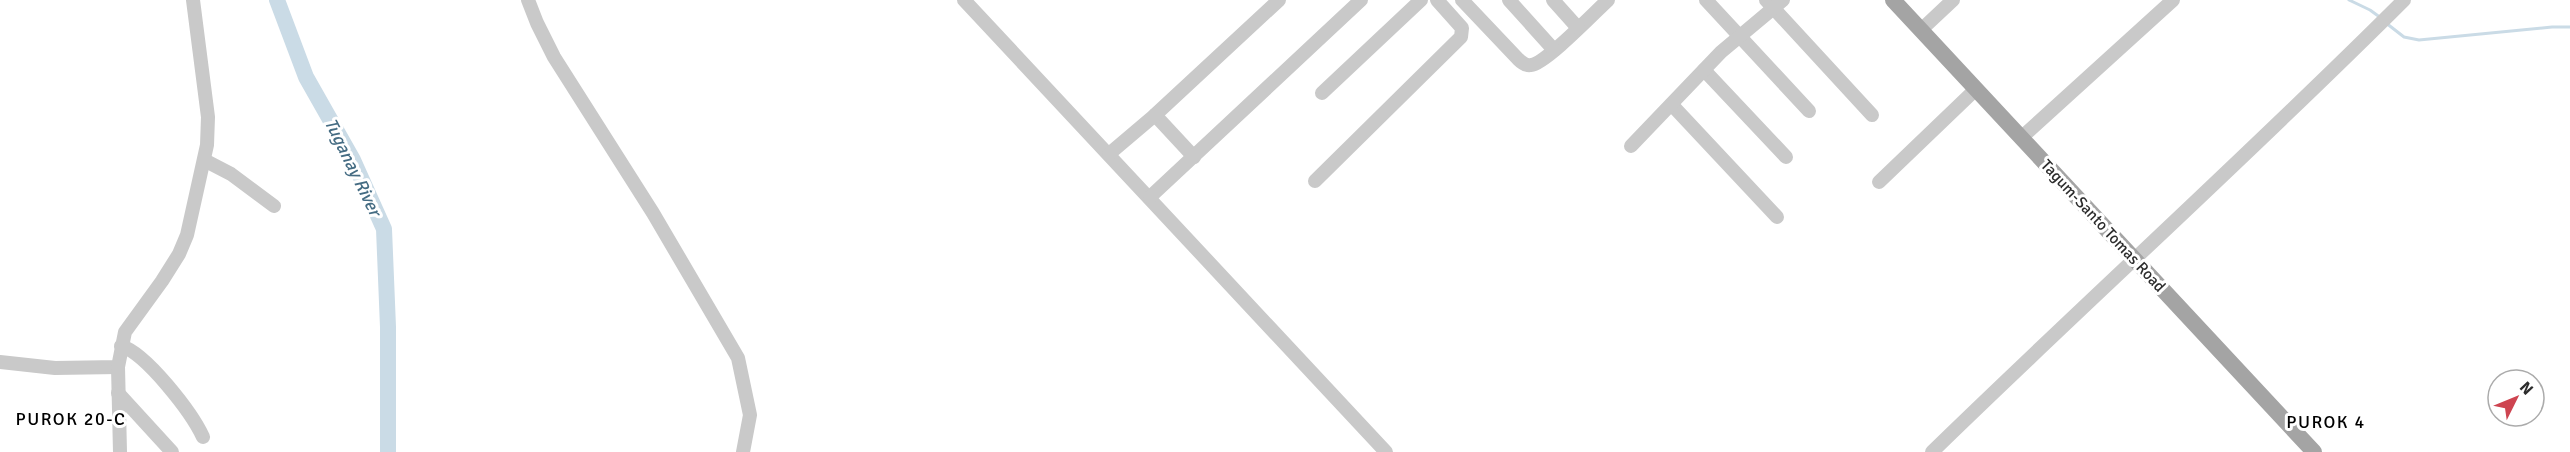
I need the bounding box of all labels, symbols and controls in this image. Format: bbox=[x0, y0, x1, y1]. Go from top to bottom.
water label: Tuganay River bbox=[320, 115, 387, 222]
street label: Tagum-Santo Tomas Road bbox=[2036, 156, 2170, 296]
north arrow bbox=[2486, 368, 2546, 428]
text: N bbox=[2515, 378, 2537, 399]
district label: PUROK 20-C bbox=[16, 408, 126, 430]
district label: PUROK 4 bbox=[2286, 411, 2366, 433]

